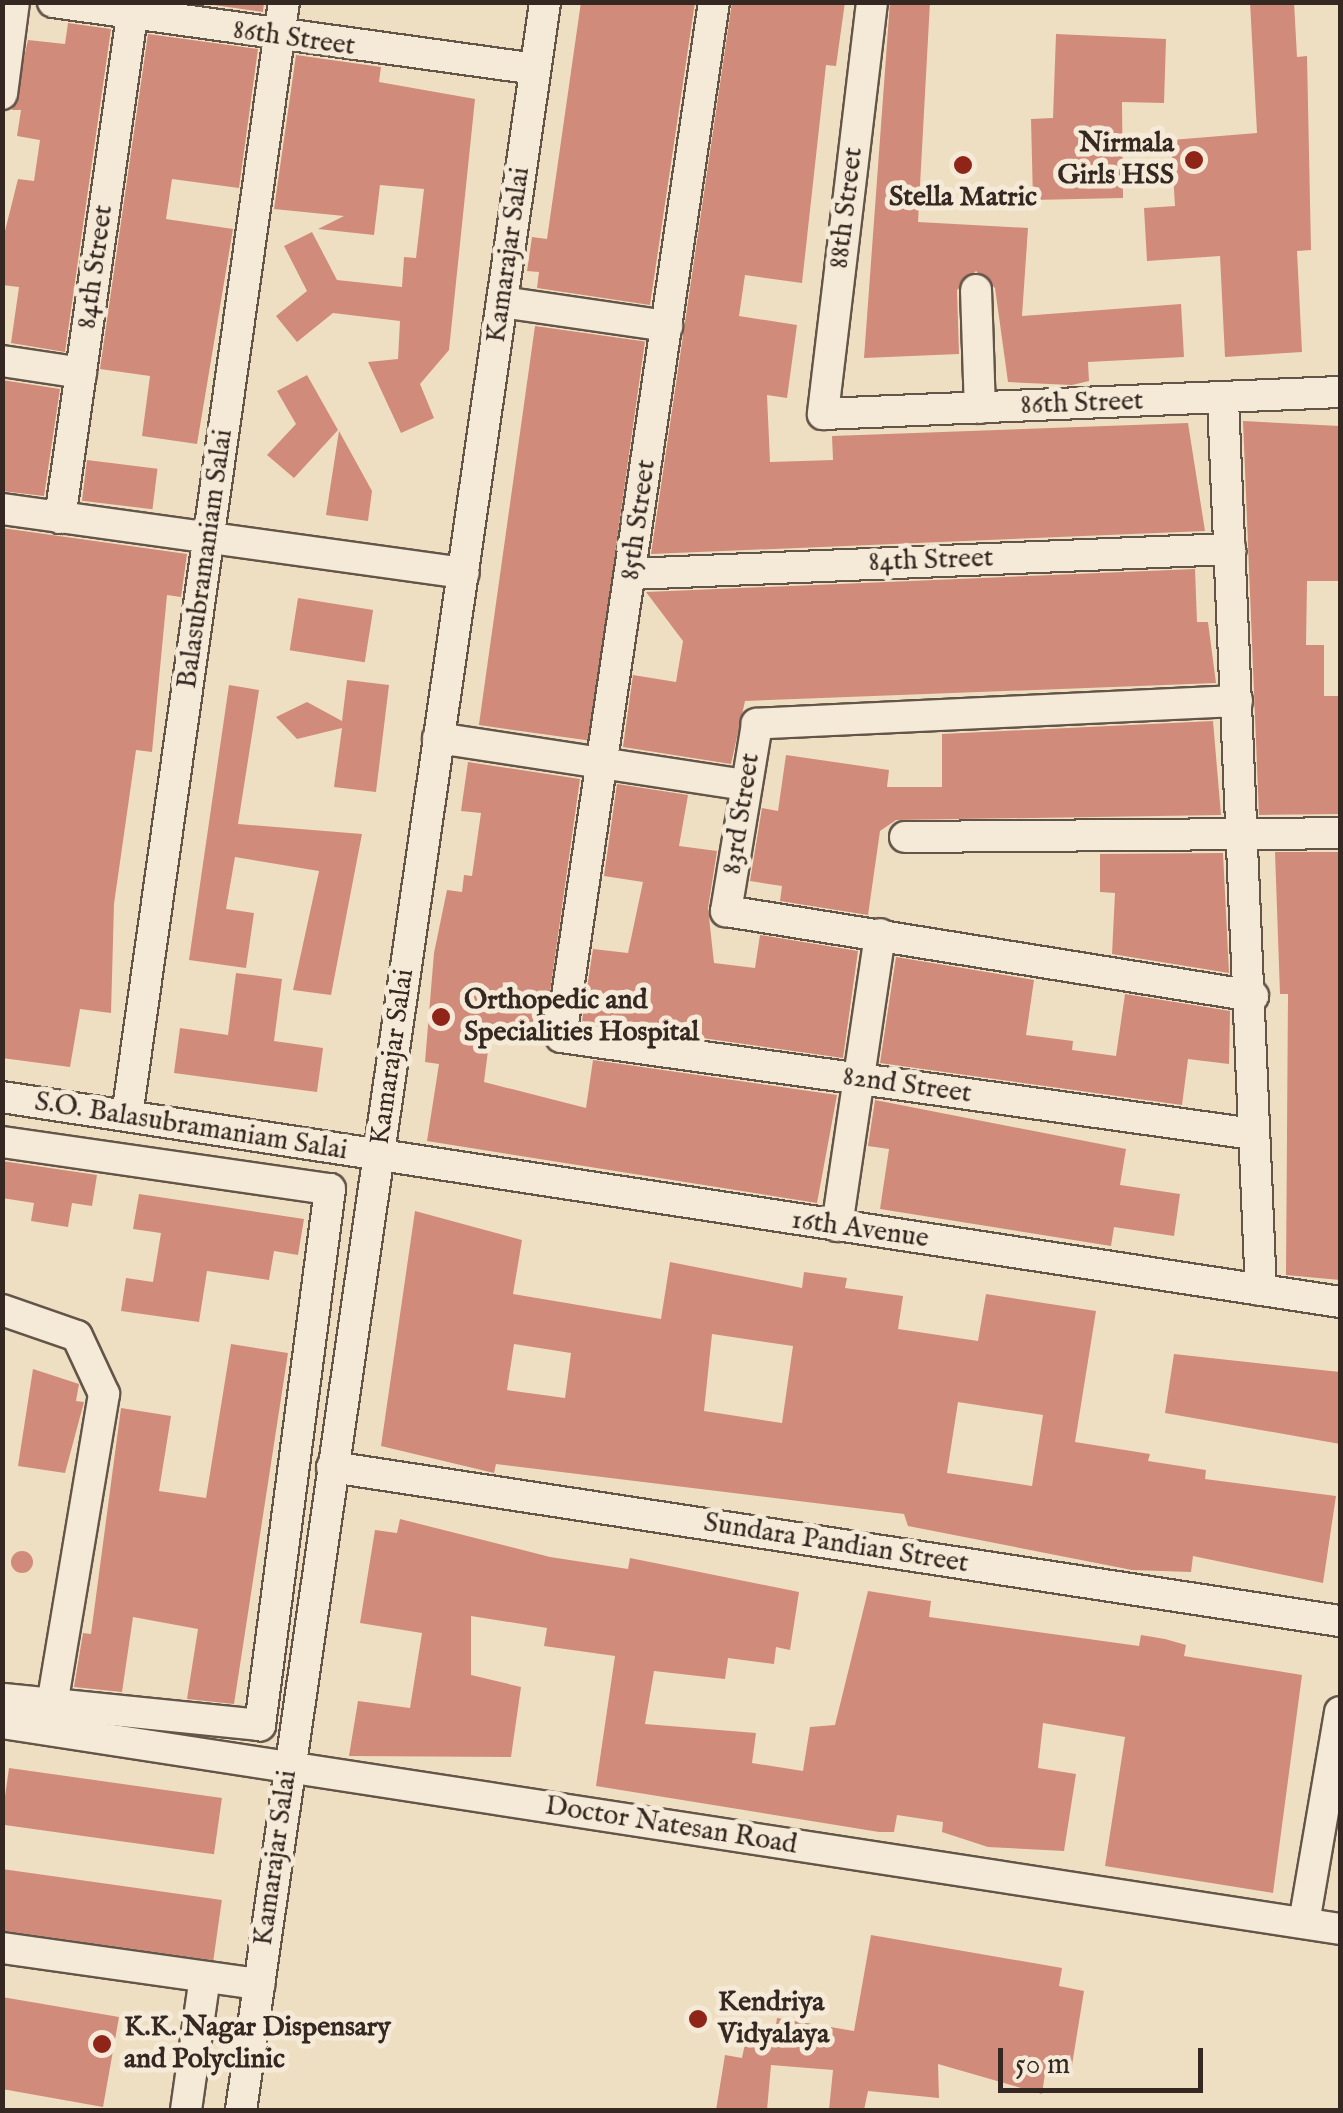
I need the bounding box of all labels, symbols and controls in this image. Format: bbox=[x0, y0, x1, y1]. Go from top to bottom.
street label: 86th Street bbox=[231, 14, 357, 64]
place label: Nirmala Girls HSS bbox=[1058, 127, 1174, 193]
street label: 88th Street bbox=[823, 145, 871, 271]
marker: Nirmala Girls HSS bbox=[1183, 149, 1205, 171]
marker: Stella Matric bbox=[952, 154, 974, 176]
street label: Kamarajar Salai bbox=[480, 165, 538, 345]
place label: Stella Matric bbox=[889, 181, 1037, 215]
street label: 84th Street bbox=[71, 203, 121, 331]
street label: 86th Street bbox=[1020, 385, 1144, 423]
street label: Balasubramaniam Salai bbox=[171, 427, 241, 691]
street label: 85th Street bbox=[614, 458, 664, 582]
street label: 84th Street bbox=[868, 542, 994, 580]
street label: 83rd Street bbox=[716, 751, 768, 877]
street label: Kamarajar Salai bbox=[364, 967, 422, 1147]
place label: Orthopedic and Specialities Hospital bbox=[464, 984, 699, 1050]
marker: Orthopedic and Specialities Hospital bbox=[428, 1004, 454, 1030]
street label: 82nd Street bbox=[840, 1060, 974, 1112]
street label: S.O. Balasubramaniam Salai bbox=[32, 1086, 350, 1168]
street label: 16th Avenue bbox=[789, 1204, 931, 1256]
street label: Sundara Pandian Street bbox=[701, 1506, 971, 1582]
street label: Kamarajar Salai bbox=[247, 1768, 305, 1948]
street label: Doctor Natesan Road bbox=[543, 1789, 799, 1863]
place label: Kendriya Vidyalaya bbox=[718, 1986, 829, 2052]
marker: Kendriya Vidyalaya bbox=[687, 2008, 709, 2030]
place label: K.K. Nagar Dispensary and Polyclinic bbox=[124, 2011, 391, 2077]
scale bar bbox=[1003, 2028, 1208, 2090]
marker: K.K. Nagar Dispensary and Polyclinic bbox=[89, 2031, 115, 2057]
text: 50 m bbox=[1015, 2046, 1070, 2084]

